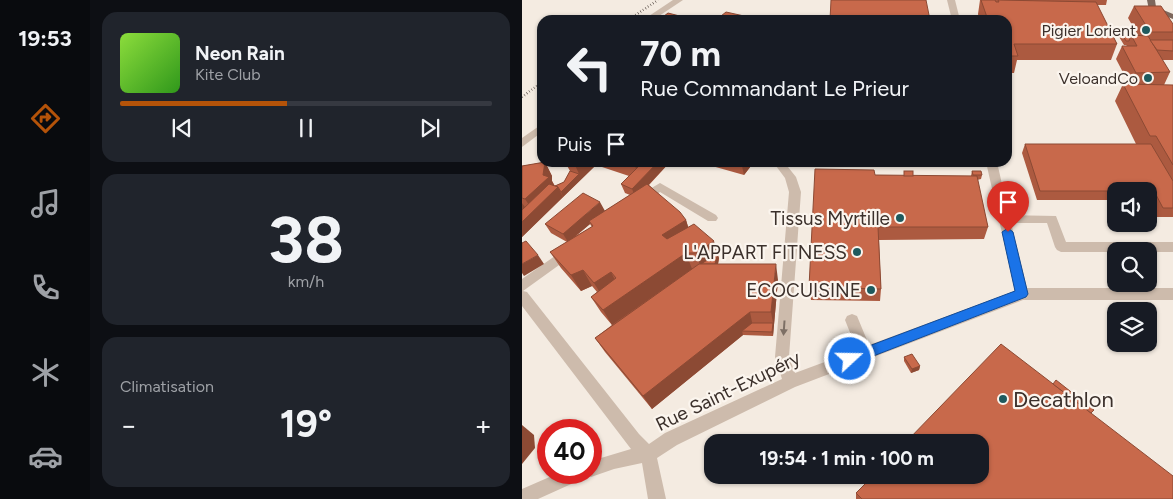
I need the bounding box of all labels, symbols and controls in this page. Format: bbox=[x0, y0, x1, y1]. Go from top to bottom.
place label: Pigier Lorient bbox=[1041, 21, 1136, 40]
marker: Pigier Lorient bbox=[1140, 24, 1152, 36]
text: 19:53 bbox=[18, 25, 72, 52]
text: 70 m bbox=[640, 33, 721, 75]
icon: left bbox=[557, 35, 622, 100]
text: Neon Rain bbox=[195, 42, 285, 65]
text: Kite Club bbox=[195, 65, 261, 84]
place label: VeloandCo bbox=[1059, 69, 1138, 88]
marker: VeloandCo bbox=[1142, 72, 1154, 84]
text: Rue Commandant Le Prieur bbox=[640, 75, 909, 102]
icon: directions bbox=[28, 101, 63, 136]
icon: previous bbox=[168, 114, 196, 142]
icon: pause bbox=[292, 114, 320, 142]
icon: next bbox=[416, 114, 444, 142]
icon: arrive bbox=[602, 130, 630, 158]
text: Puis bbox=[557, 133, 592, 156]
pin bbox=[987, 181, 1029, 232]
map controls bbox=[1107, 182, 1157, 352]
button: sound bbox=[1107, 182, 1157, 232]
icon: music bbox=[28, 186, 63, 221]
icon: arrive bbox=[994, 188, 1022, 216]
text: 38 bbox=[268, 200, 344, 278]
place label: Tissus Myrtille bbox=[770, 207, 890, 230]
marker: Tissus Myrtille bbox=[894, 212, 906, 224]
place label: L'APPART FITNESS bbox=[683, 241, 847, 264]
button: search bbox=[1107, 242, 1157, 292]
marker: L'APPART FITNESS bbox=[851, 246, 863, 258]
icon: phone bbox=[28, 270, 63, 305]
text: km/h bbox=[288, 272, 324, 291]
place label: ECOCUISINE bbox=[746, 279, 861, 302]
marker: ECOCUISINE bbox=[865, 284, 877, 296]
button: layers bbox=[1107, 302, 1157, 352]
one-way arrow bbox=[779, 321, 787, 337]
position arrow bbox=[823, 332, 875, 384]
street label: Rue Saint-Exupéry bbox=[652, 346, 804, 436]
icon: climate bbox=[28, 355, 63, 390]
text: Climatisation bbox=[120, 377, 214, 396]
place label: Decathlon bbox=[1013, 386, 1114, 413]
marker: Decathlon bbox=[997, 393, 1009, 405]
text: 19° bbox=[280, 401, 332, 447]
text: − bbox=[120, 408, 137, 442]
text: + bbox=[475, 408, 492, 442]
speed limit sign: 40 bbox=[537, 419, 602, 484]
icon: car bbox=[28, 439, 63, 474]
text: 19:54 · 1 min · 100 m bbox=[759, 447, 934, 470]

